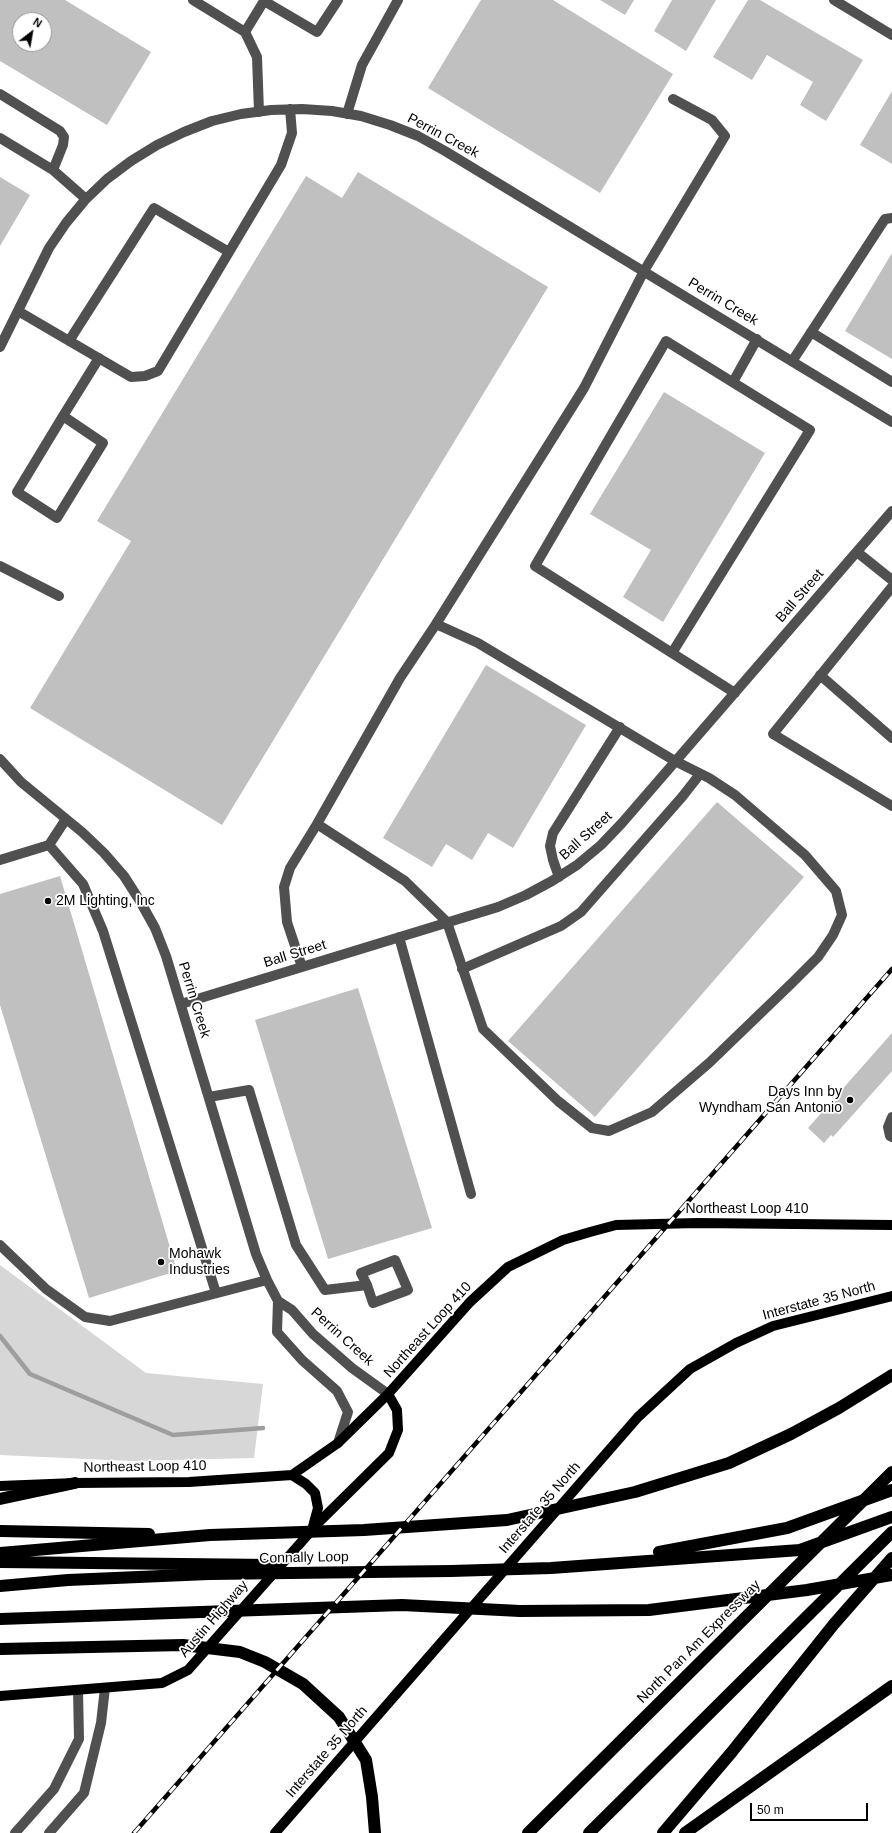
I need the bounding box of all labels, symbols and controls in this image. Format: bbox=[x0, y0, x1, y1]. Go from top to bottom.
north arrow bbox=[12, 12, 52, 52]
text: N bbox=[31, 15, 44, 30]
street label: Perrin Creek bbox=[404, 110, 482, 162]
street label: Perrin Creek bbox=[685, 275, 761, 329]
street label: Ball Street bbox=[772, 566, 828, 626]
street label: Ball Street bbox=[556, 808, 616, 864]
place label: 2M Lighting, Inc bbox=[56, 893, 155, 909]
marker: 2M Lighting, Inc bbox=[43, 896, 53, 906]
street label: Ball Street bbox=[262, 937, 328, 971]
street label: Perrin Creek bbox=[174, 960, 214, 1040]
place label: Days Inn by Wyndham San Antonio bbox=[699, 1084, 842, 1116]
marker: Days Inn by Wyndham San Antonio bbox=[845, 1095, 855, 1105]
street label: Northeast Loop 410 bbox=[686, 1201, 808, 1217]
place label: Mohawk Industries bbox=[169, 1246, 230, 1278]
marker: Mohawk Industries bbox=[156, 1257, 166, 1267]
street label: Interstate 35 North bbox=[761, 1278, 877, 1324]
street label: Northeast Loop 410 bbox=[381, 1279, 475, 1381]
street label: Perrin Creek bbox=[307, 1304, 377, 1370]
street label: Northeast Loop 410 bbox=[83, 1458, 207, 1476]
street label: Interstate 35 North bbox=[496, 1459, 584, 1557]
street label: Connally Loop bbox=[259, 1549, 349, 1567]
street label: Austin Highway bbox=[176, 1577, 252, 1661]
street label: North Pan Am Expressway bbox=[634, 1577, 764, 1707]
street label: Interstate 35 North bbox=[283, 1703, 371, 1801]
scale bar bbox=[752, 1795, 870, 1821]
text: 50 m bbox=[757, 1803, 784, 1817]

